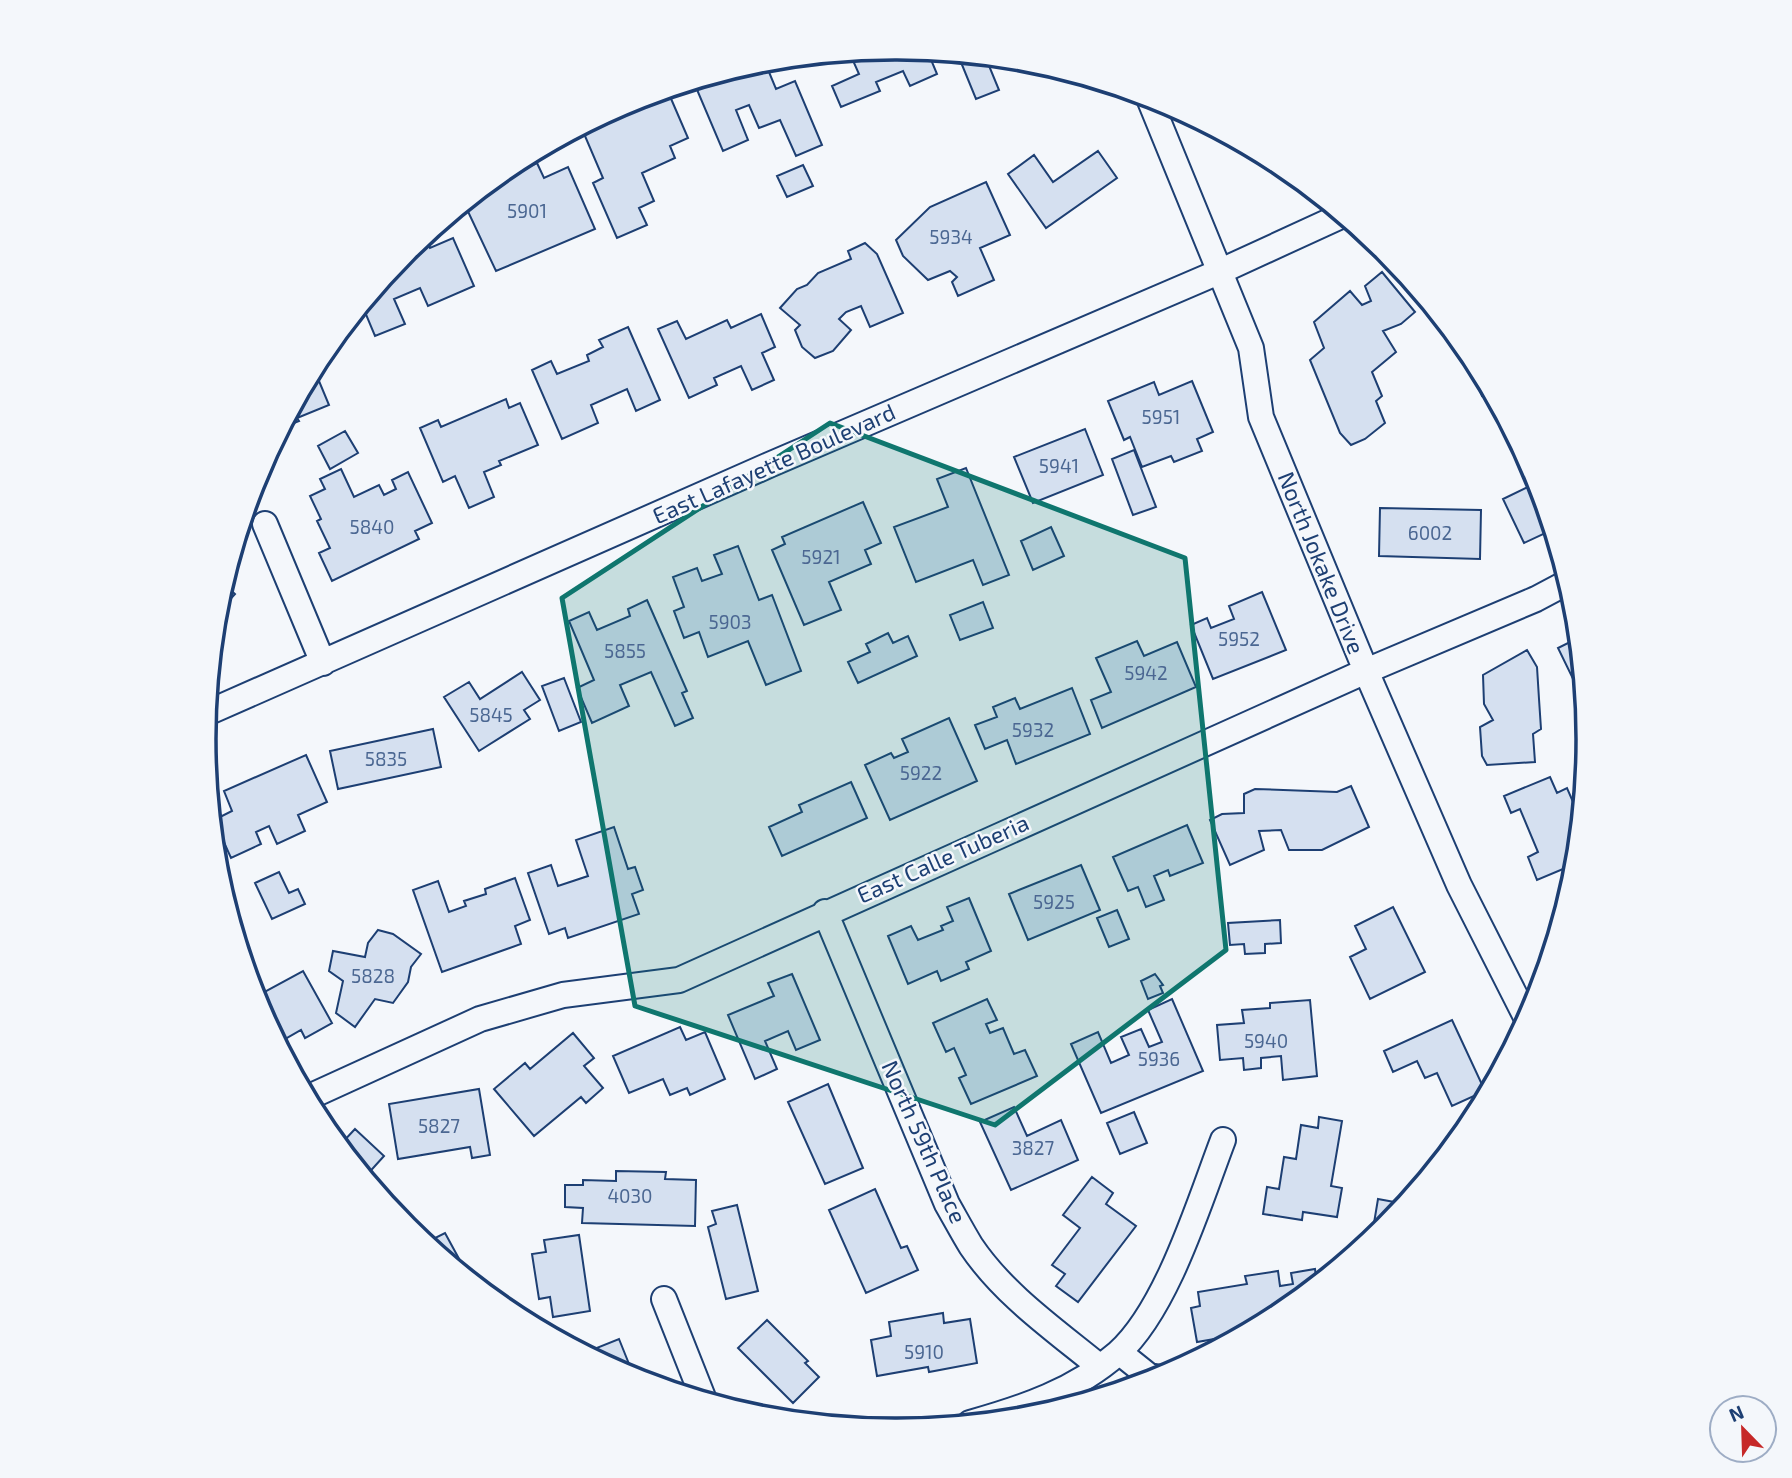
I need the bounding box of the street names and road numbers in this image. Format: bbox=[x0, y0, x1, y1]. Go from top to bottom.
street label: East Lafayette Boulevard bbox=[648, 397, 899, 529]
street label: North Jokake Drive bbox=[1273, 467, 1371, 658]
street label: East Calle Tuberia bbox=[852, 808, 1033, 908]
street label: North 59th Place bbox=[877, 1056, 973, 1227]

